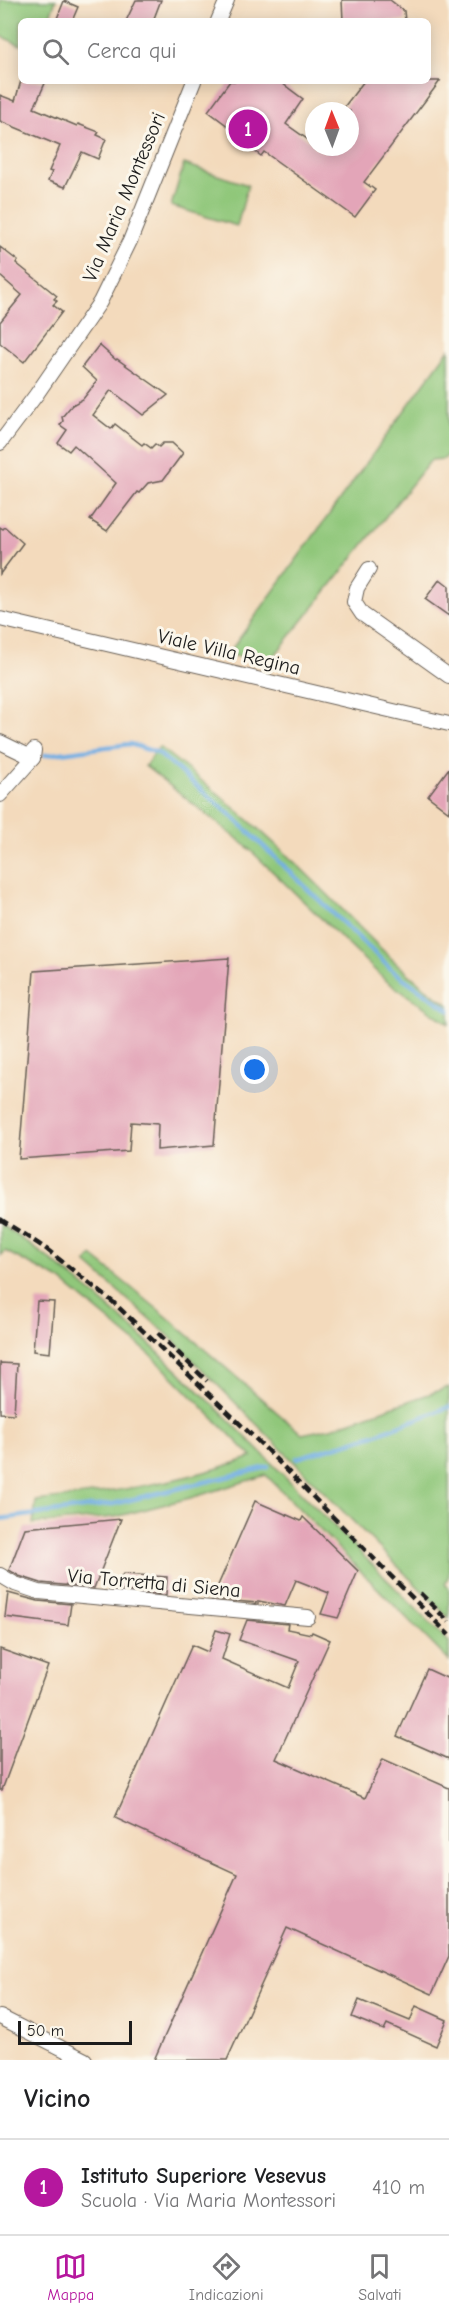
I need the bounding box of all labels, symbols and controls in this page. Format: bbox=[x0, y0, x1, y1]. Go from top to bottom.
search box bbox=[18, 18, 431, 84]
icon: search bbox=[39, 35, 72, 68]
text: Cerca qui bbox=[87, 38, 177, 64]
north arrow bbox=[305, 102, 359, 156]
pin: 1 bbox=[228, 106, 268, 152]
street label: Via Maria Montessori bbox=[78, 109, 170, 285]
street label: Viale Villa Regina bbox=[155, 624, 303, 680]
your location bbox=[240, 1055, 269, 1084]
street label: Via Torretta di Siena bbox=[67, 1564, 241, 1602]
scale bar bbox=[18, 2018, 132, 2046]
text: 50 m bbox=[27, 2022, 64, 2040]
text: Vicino bbox=[24, 2084, 90, 2114]
text: Istituto Superiore Vesevus bbox=[81, 2163, 326, 2189]
text: 1 bbox=[40, 2176, 47, 2199]
text: 410 m bbox=[372, 2176, 425, 2199]
text: Scuola · Via Maria Montessori bbox=[81, 2189, 336, 2212]
tab: Mappa bbox=[47, 2250, 94, 2304]
tab: Indicazioni bbox=[189, 2250, 264, 2304]
tab: Salvati bbox=[358, 2250, 402, 2304]

